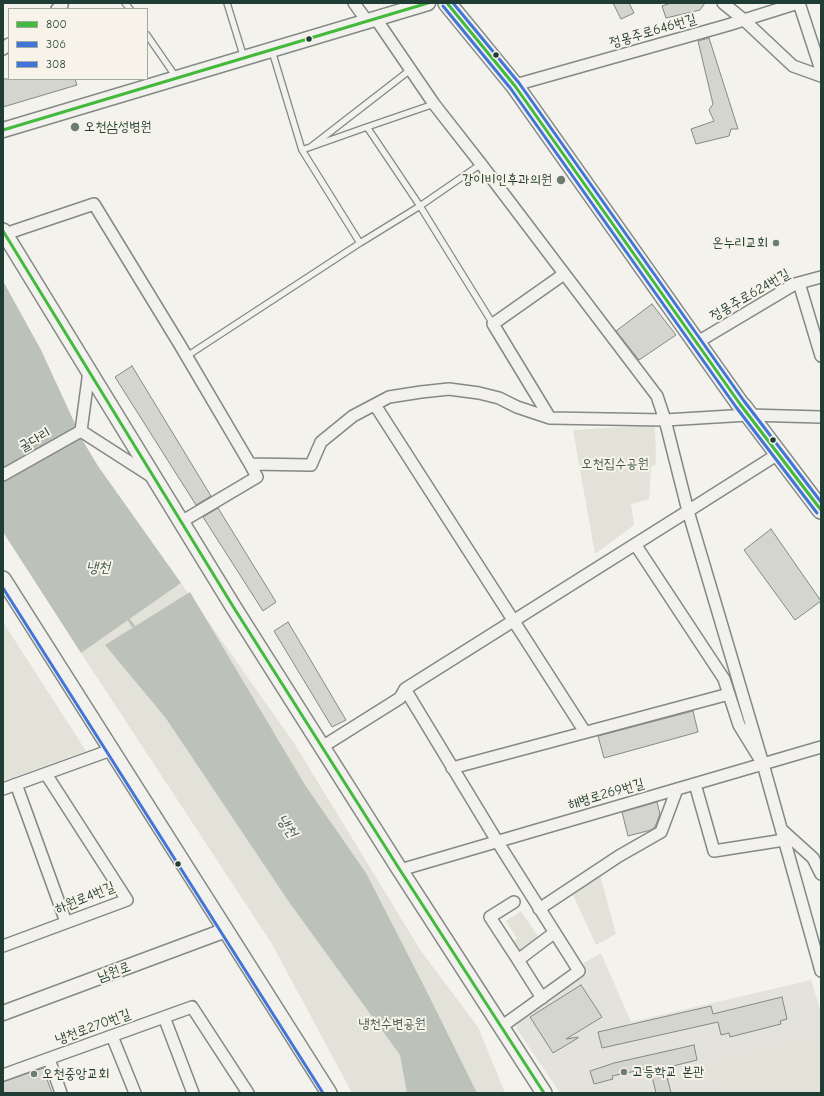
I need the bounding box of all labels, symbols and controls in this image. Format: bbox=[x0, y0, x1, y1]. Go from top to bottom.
legend bbox=[8, 8, 148, 80]
street label: 정몽주로646번길 bbox=[608, 11, 698, 51]
text: 800 bbox=[46, 17, 67, 31]
unlabelled marker bbox=[304, 34, 314, 44]
text: 306 bbox=[46, 37, 66, 51]
unlabelled marker bbox=[491, 50, 501, 60]
text: 308 bbox=[46, 57, 66, 71]
place label: 오천삼성병원 bbox=[84, 119, 152, 135]
marker: 오천삼성병원 bbox=[69, 121, 81, 133]
place label: 강이비인후과의원 bbox=[462, 172, 552, 188]
marker: 강이비인후과의원 bbox=[555, 174, 567, 186]
place label: 온누리교회 bbox=[712, 235, 768, 251]
marker: 온누리교회 bbox=[771, 238, 781, 248]
street label: 정몽주로624번길 bbox=[707, 265, 793, 325]
street label: 굴다리 bbox=[16, 424, 54, 456]
unlabelled marker bbox=[768, 435, 778, 445]
park label: 오천집수공원 bbox=[581, 456, 649, 472]
water label: 냉천 bbox=[86, 559, 110, 577]
street label: 해병로269번길 bbox=[566, 775, 646, 813]
water label: 냉천 bbox=[273, 811, 301, 841]
unlabelled marker bbox=[173, 859, 183, 869]
street label: 하원로4번길 bbox=[53, 878, 117, 918]
street label: 남원로 bbox=[95, 958, 133, 986]
street label: 냉천로270번길 bbox=[53, 1006, 133, 1048]
park label: 냉천수변공원 bbox=[358, 1016, 426, 1032]
place label: 고등학교 본관 bbox=[632, 1064, 704, 1080]
place label: 오천중앙교회 bbox=[42, 1066, 110, 1082]
marker: 고등학교 본관 bbox=[619, 1067, 629, 1077]
marker: 오천중앙교회 bbox=[29, 1069, 39, 1079]

